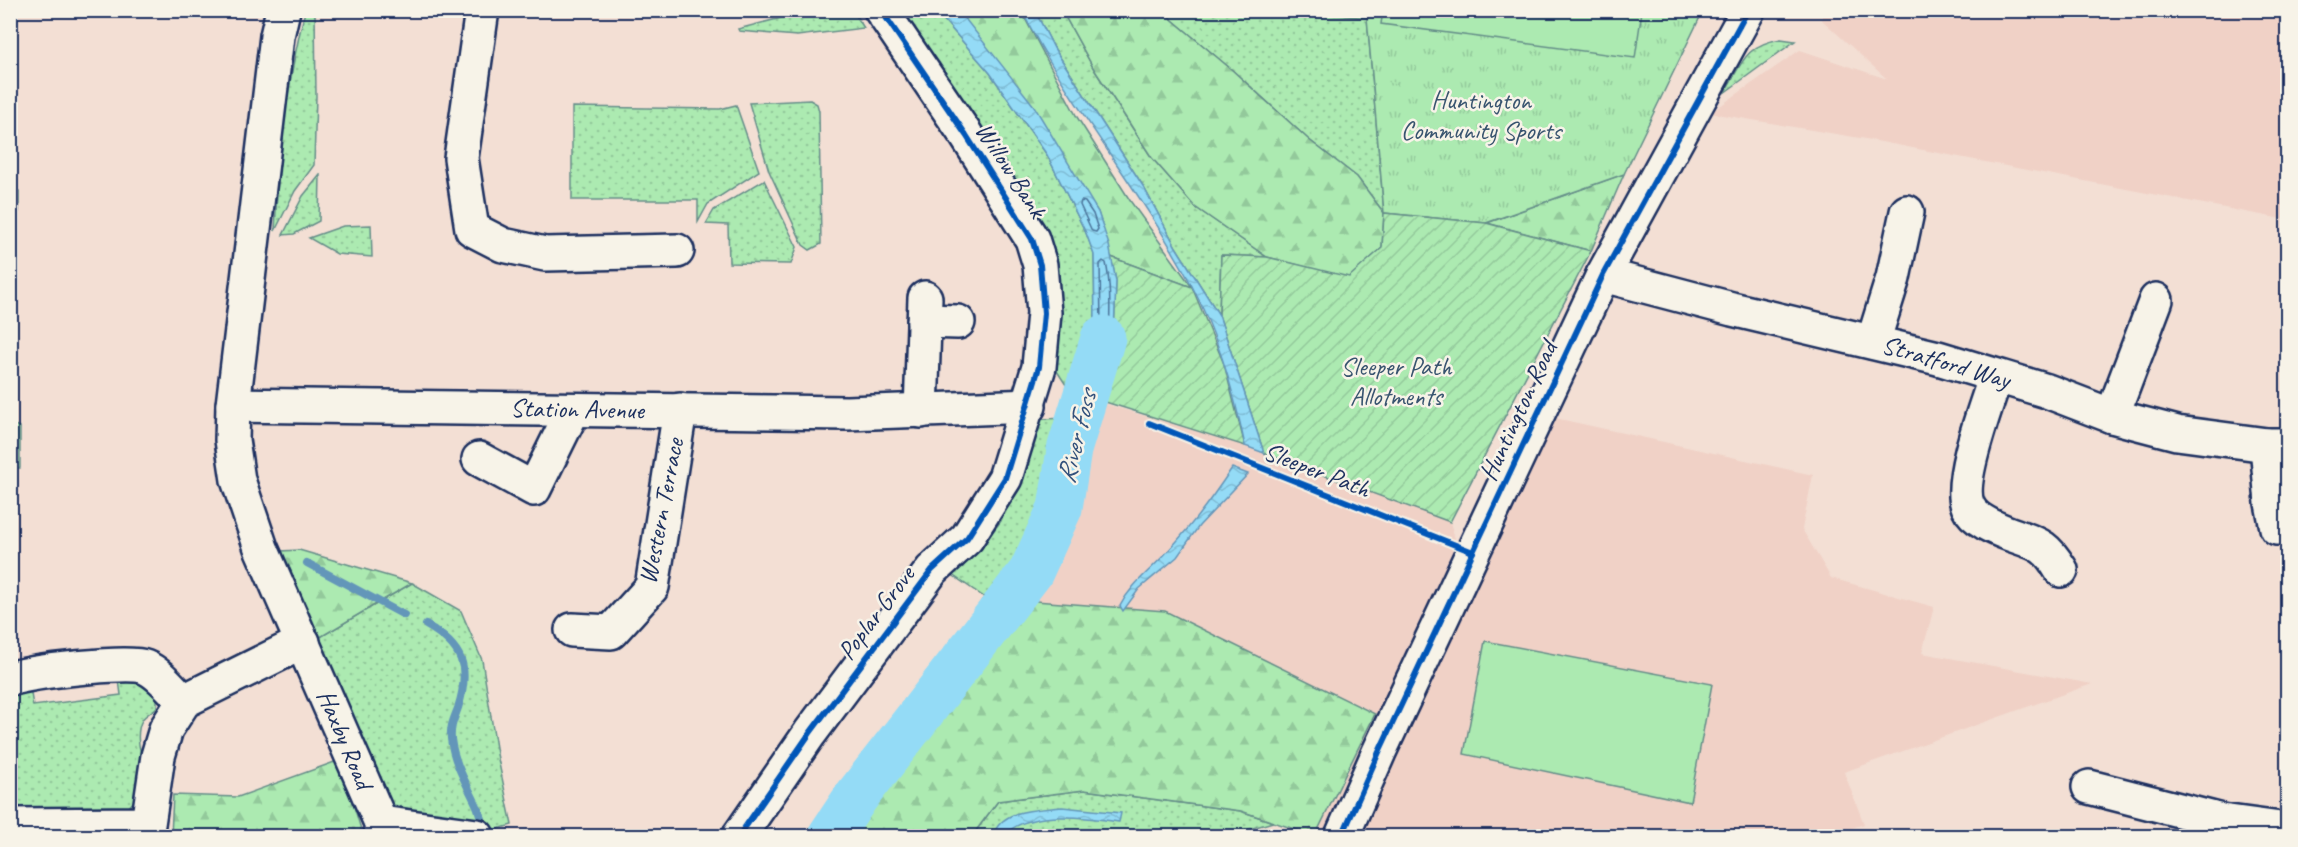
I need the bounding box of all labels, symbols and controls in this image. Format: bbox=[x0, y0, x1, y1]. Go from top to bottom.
park label: Huntington Community Sports bbox=[1401, 84, 1563, 147]
street label: Willow Bank bbox=[968, 116, 1055, 225]
street label: Stratford Way bbox=[1878, 328, 2016, 397]
street label: Huntington Road bbox=[1471, 333, 1566, 486]
park label: Sleeper Path Allotments bbox=[1340, 350, 1453, 413]
water label: River Foss bbox=[1048, 383, 1105, 486]
street label: Station Avenue bbox=[510, 391, 646, 427]
street label: Western Terrace bbox=[631, 434, 692, 586]
street label: Sleeper Path bbox=[1259, 435, 1376, 506]
street label: Poplar Grove bbox=[830, 558, 924, 666]
street label: Haxby Road bbox=[309, 685, 382, 797]

